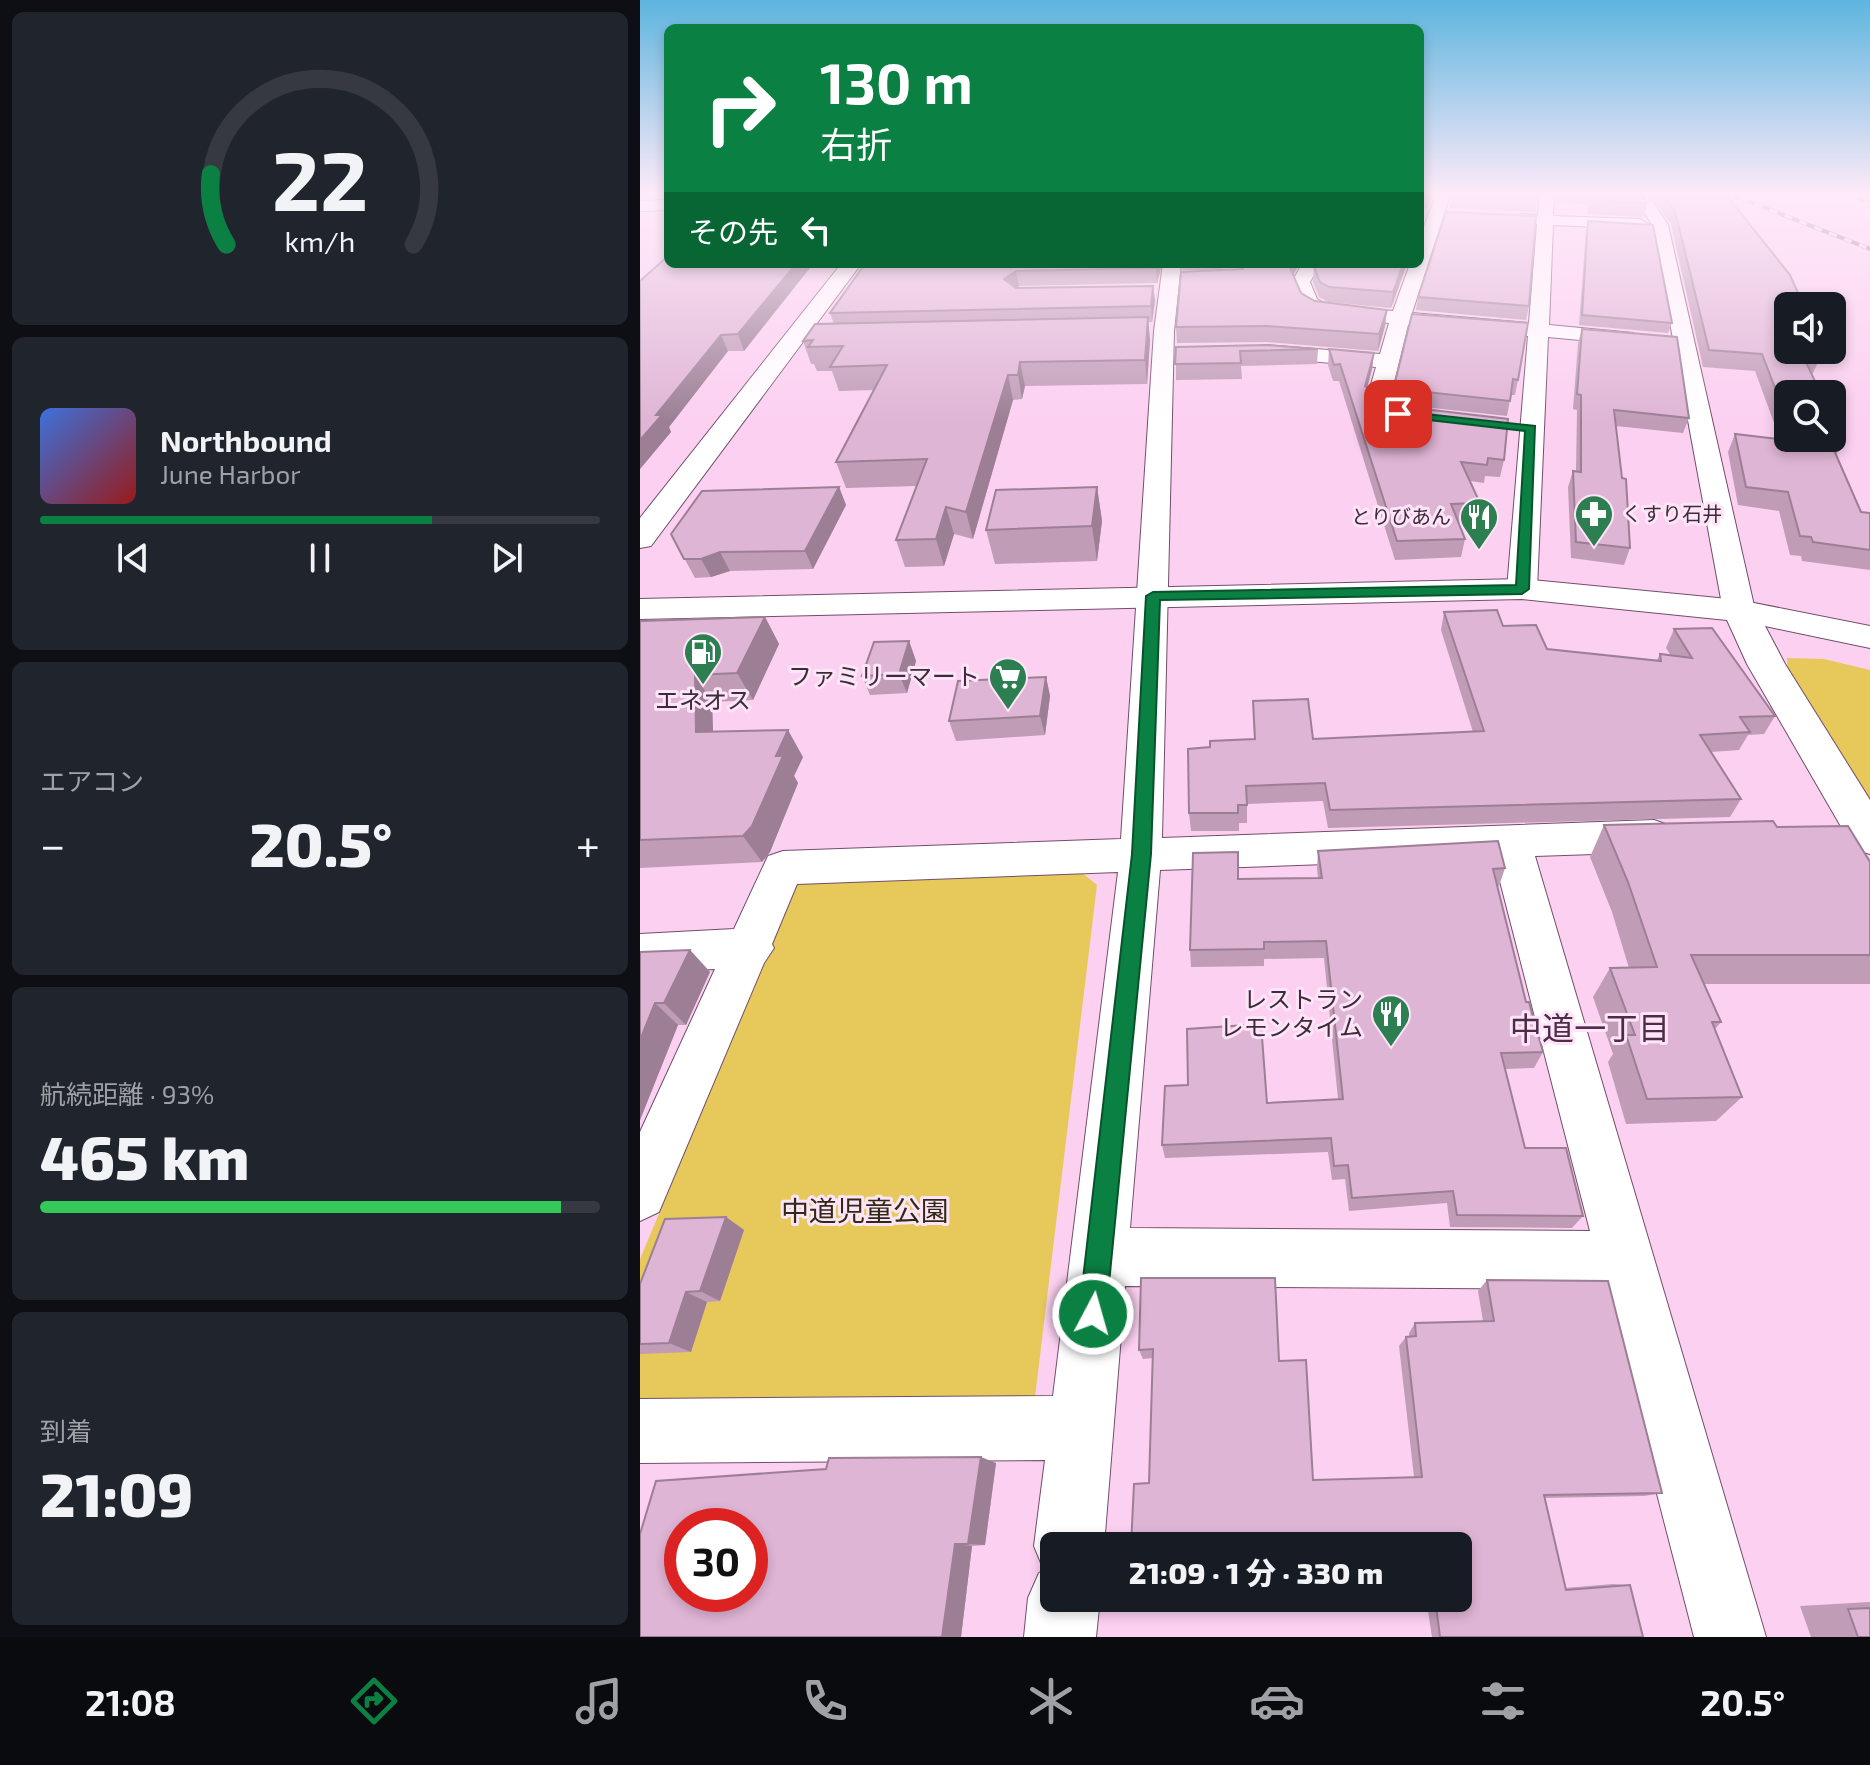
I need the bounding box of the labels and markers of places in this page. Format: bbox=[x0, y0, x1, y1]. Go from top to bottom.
pin bbox=[1364, 380, 1432, 448]
pharmacy icon: くすり石井 bbox=[1573, 493, 1615, 548]
restaurant icon: とりびあん bbox=[1458, 496, 1500, 551]
place label: くすり石井 bbox=[1622, 501, 1722, 525]
place label: とりびあん bbox=[1351, 504, 1451, 528]
fuel station icon: エネオス bbox=[682, 631, 724, 686]
supermarket icon: ファミリーマート bbox=[987, 656, 1029, 711]
place label: ファミリーマート bbox=[788, 661, 980, 690]
place label: エネオス bbox=[655, 685, 751, 714]
place label: レストラン レモンタイム bbox=[1219, 984, 1363, 1041]
restaurant icon: レストラン レモンタイム bbox=[1370, 993, 1412, 1048]

